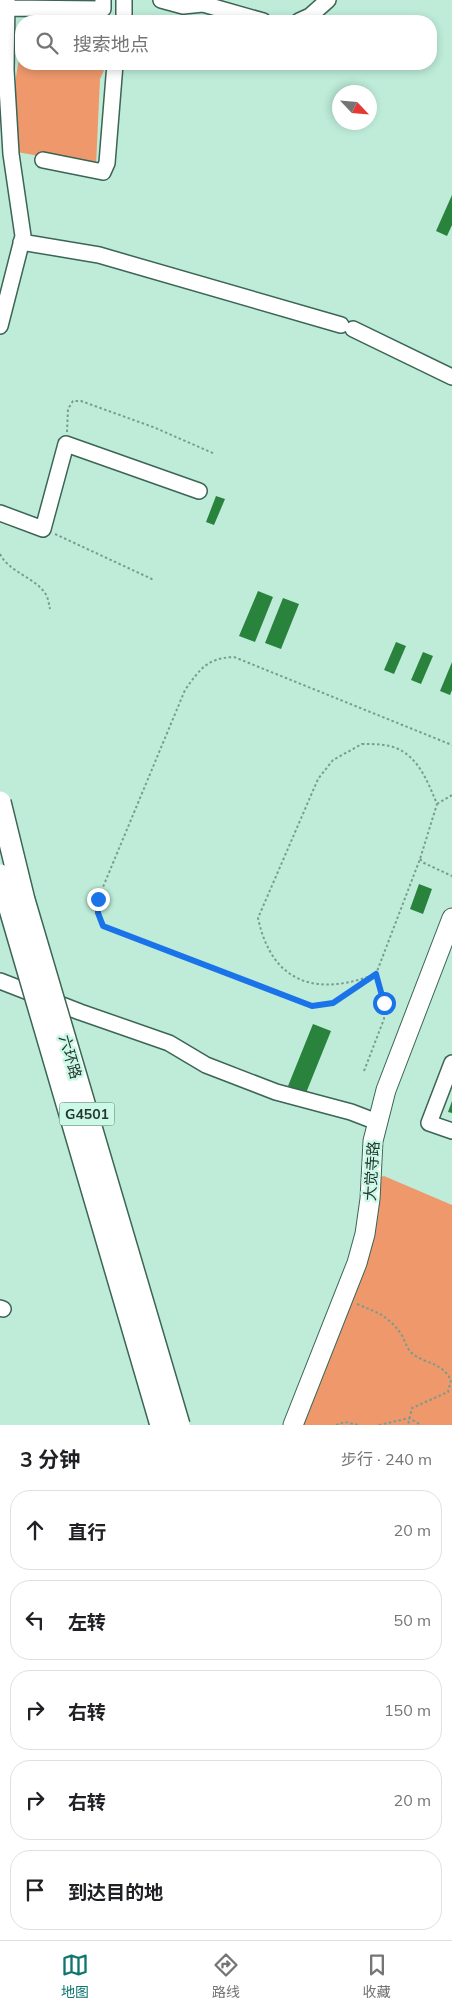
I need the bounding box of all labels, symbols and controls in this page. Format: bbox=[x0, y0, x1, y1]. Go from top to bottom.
search box bbox=[15, 15, 437, 70]
icon: search bbox=[33, 29, 61, 57]
text: 搜索地点 bbox=[73, 32, 149, 56]
north arrow bbox=[332, 85, 377, 130]
route end bbox=[87, 888, 110, 911]
route start bbox=[373, 992, 396, 1015]
street label: 六环路 bbox=[55, 1033, 86, 1081]
road number: G4501 bbox=[59, 1102, 114, 1126]
street label: 大觉寺路 bbox=[360, 1140, 383, 1202]
text: 3 分钟 bbox=[20, 1446, 80, 1472]
text: 步行 · 240 m bbox=[341, 1449, 432, 1469]
icon: ahead bbox=[21, 1516, 49, 1544]
text: 直行 bbox=[68, 1520, 106, 1544]
text: 20 m bbox=[394, 1520, 431, 1540]
icon: left bbox=[21, 1606, 49, 1634]
text: 左转 bbox=[68, 1610, 106, 1634]
text: 50 m bbox=[394, 1610, 431, 1630]
icon: right bbox=[21, 1696, 49, 1724]
text: 右转 bbox=[68, 1700, 106, 1724]
text: 150 m bbox=[384, 1700, 431, 1720]
icon: right bbox=[21, 1786, 49, 1814]
text: 右转 bbox=[68, 1790, 106, 1814]
text: 20 m bbox=[394, 1790, 431, 1810]
icon: arrive bbox=[21, 1876, 49, 1904]
text: 到达目的地 bbox=[68, 1880, 163, 1904]
tab: 地图 bbox=[61, 1951, 89, 2001]
tab: 路线 bbox=[212, 1951, 240, 2001]
tab: 收藏 bbox=[363, 1951, 391, 2001]

